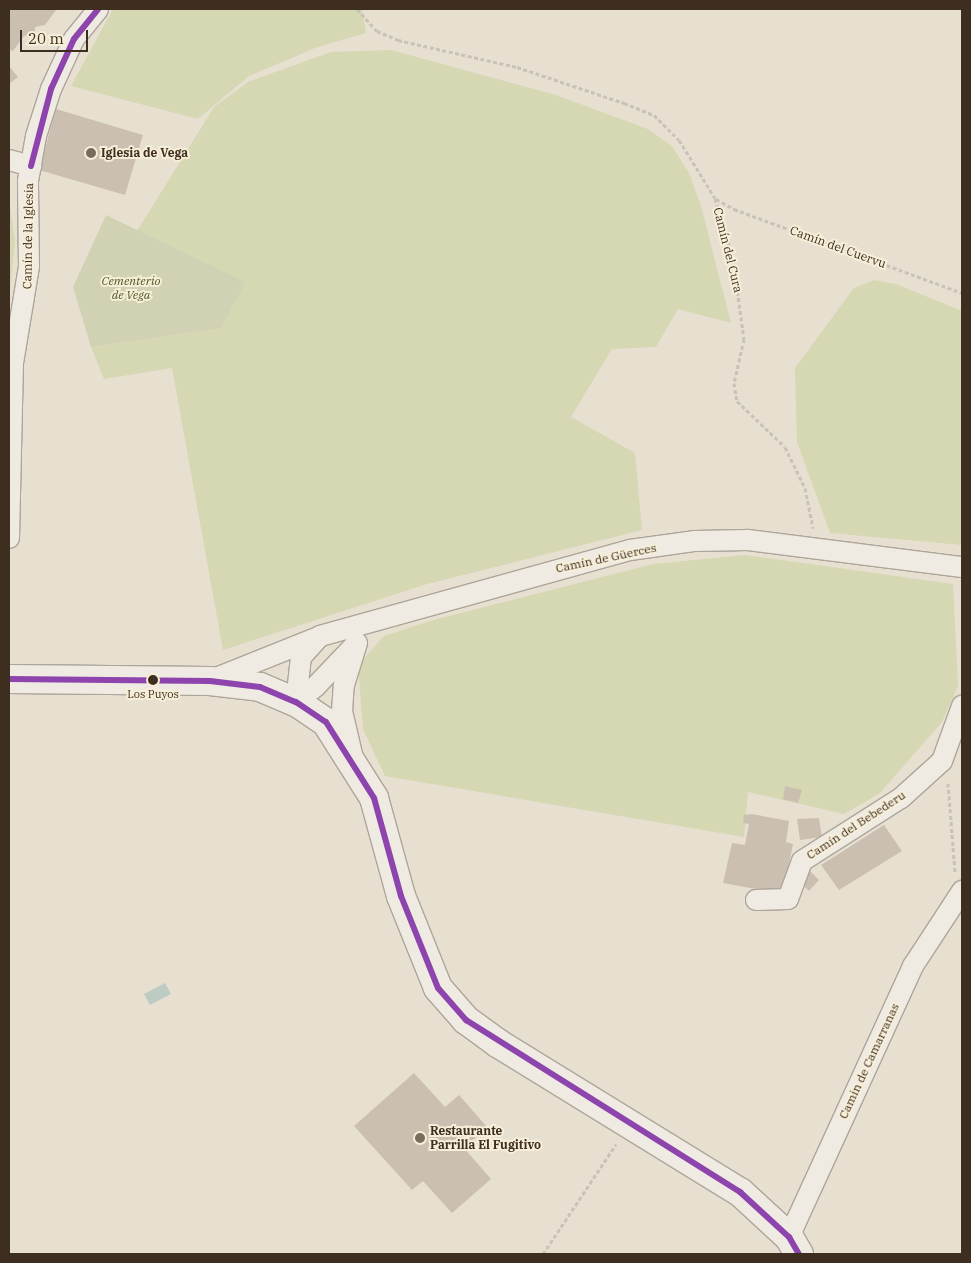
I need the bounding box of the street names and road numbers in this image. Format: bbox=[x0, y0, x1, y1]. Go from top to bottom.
street label: Camín de la Iglesia bbox=[20, 183, 36, 289]
street label: Camín del Cura bbox=[710, 206, 746, 294]
street label: Camín del Cuervu bbox=[788, 223, 888, 271]
street label: Camín de Güerces bbox=[554, 540, 658, 576]
street label: Camín del Bebederu bbox=[804, 788, 908, 862]
street label: Camin de Camarranas bbox=[836, 1001, 902, 1121]

